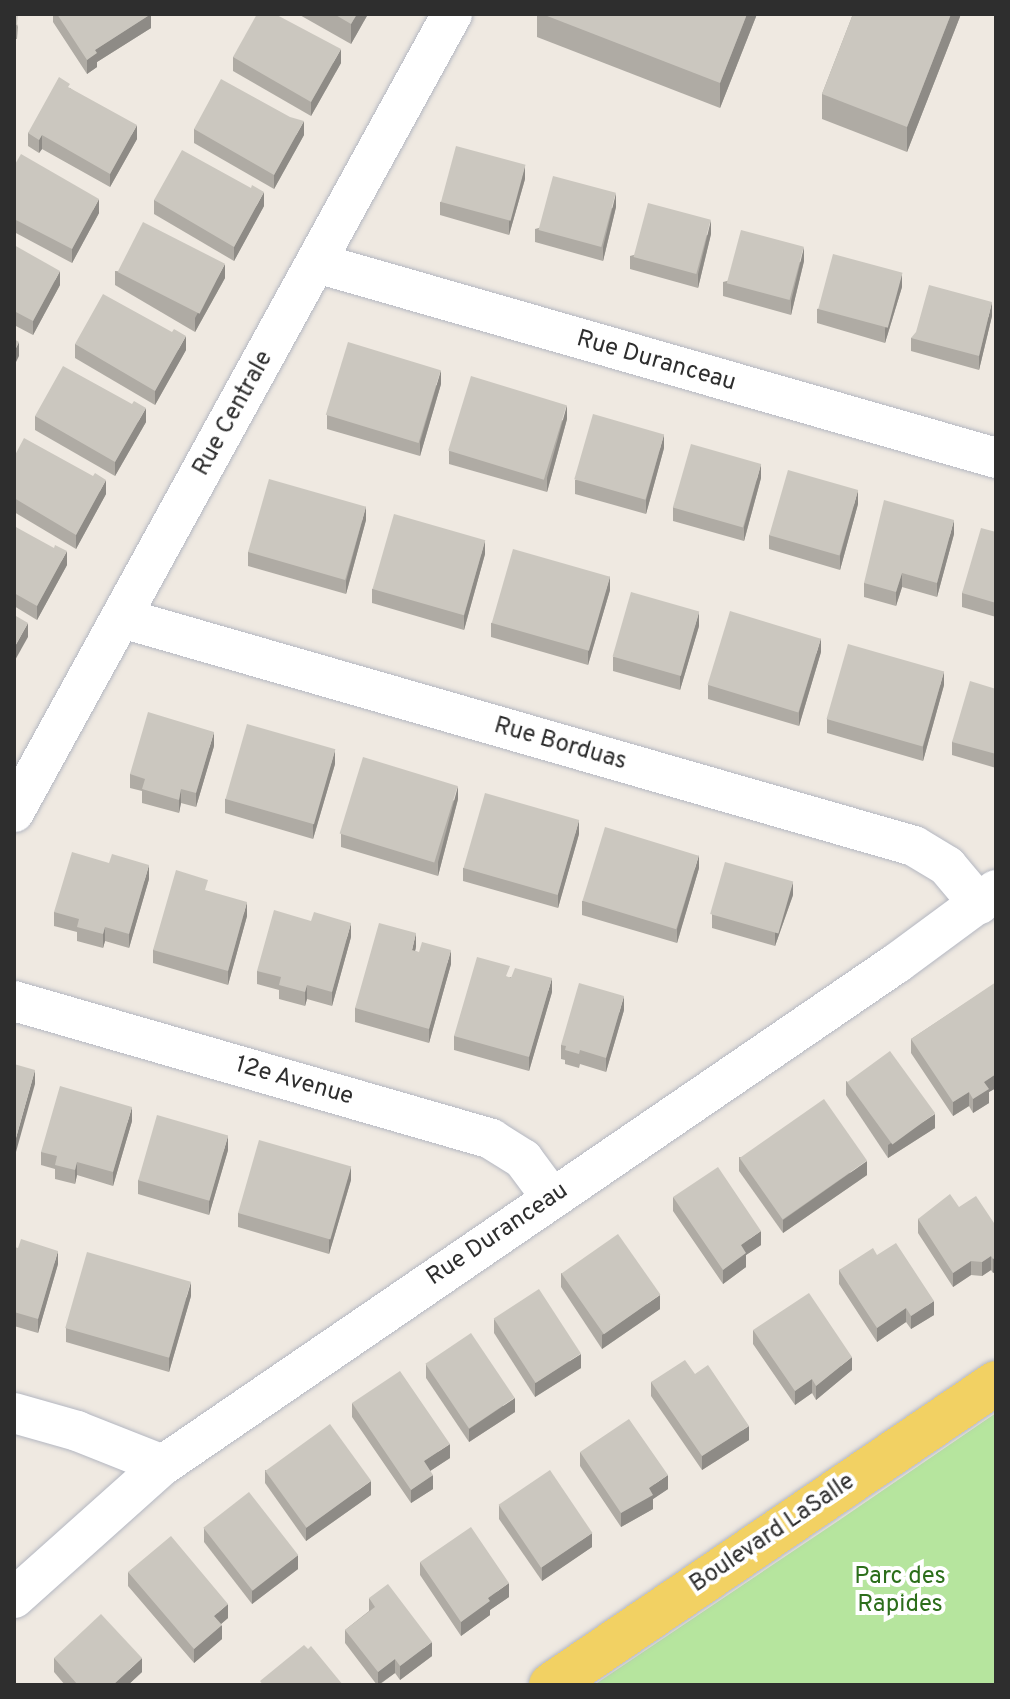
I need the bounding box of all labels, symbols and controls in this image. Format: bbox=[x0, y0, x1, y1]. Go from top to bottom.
street label: Rue Duranceau bbox=[573, 326, 739, 398]
street label: Rue Centrale bbox=[188, 347, 280, 481]
street label: Rue Borduas bbox=[490, 712, 630, 778]
street label: 12e Avenue bbox=[231, 1051, 357, 1113]
street label: Rue Duranceau bbox=[422, 1177, 574, 1293]
street label: Boulevard LaSalle bbox=[685, 1468, 861, 1600]
park label: Parc des Rapides bbox=[854, 1564, 946, 1620]

